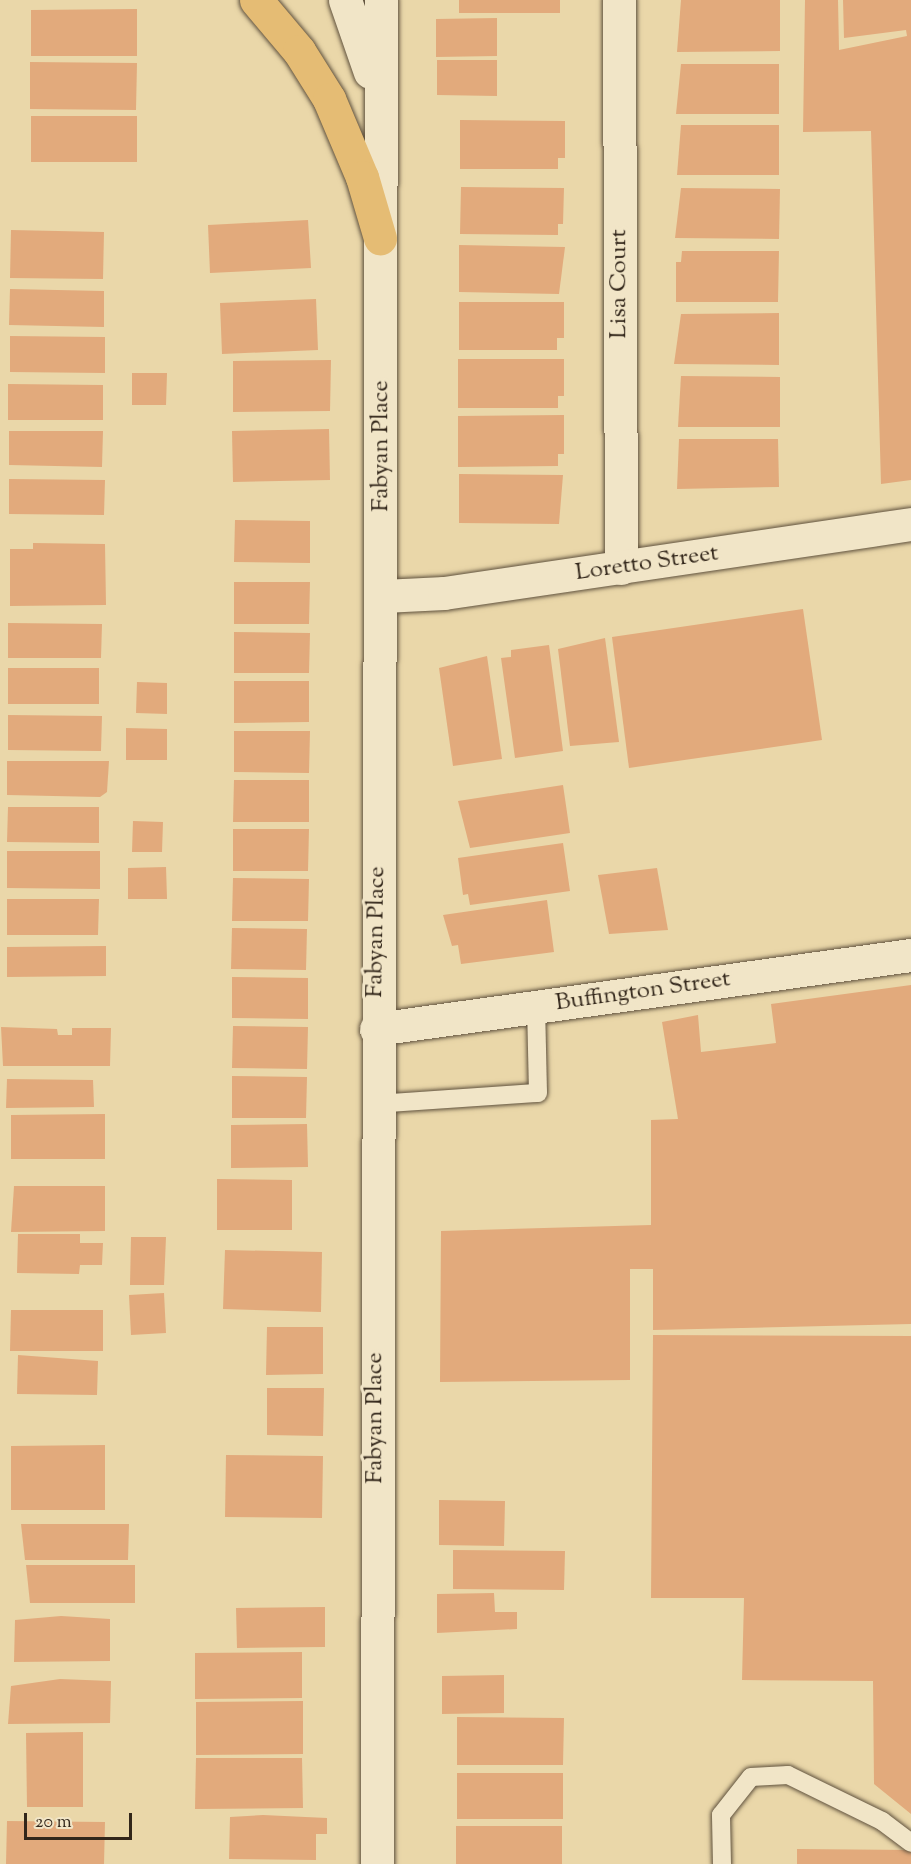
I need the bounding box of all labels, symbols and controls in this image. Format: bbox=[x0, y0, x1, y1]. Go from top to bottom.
street label: Lisa Court bbox=[606, 229, 634, 339]
street label: Fabyan Place bbox=[368, 380, 396, 512]
street label: Loretto Street bbox=[574, 540, 720, 588]
street label: Fabyan Place bbox=[361, 866, 393, 998]
street label: Buffington Street bbox=[554, 965, 732, 1019]
street label: Fabyan Place bbox=[362, 1352, 390, 1484]
scale bar bbox=[27, 1801, 135, 1839]
text: 20 m bbox=[35, 1810, 72, 1836]

